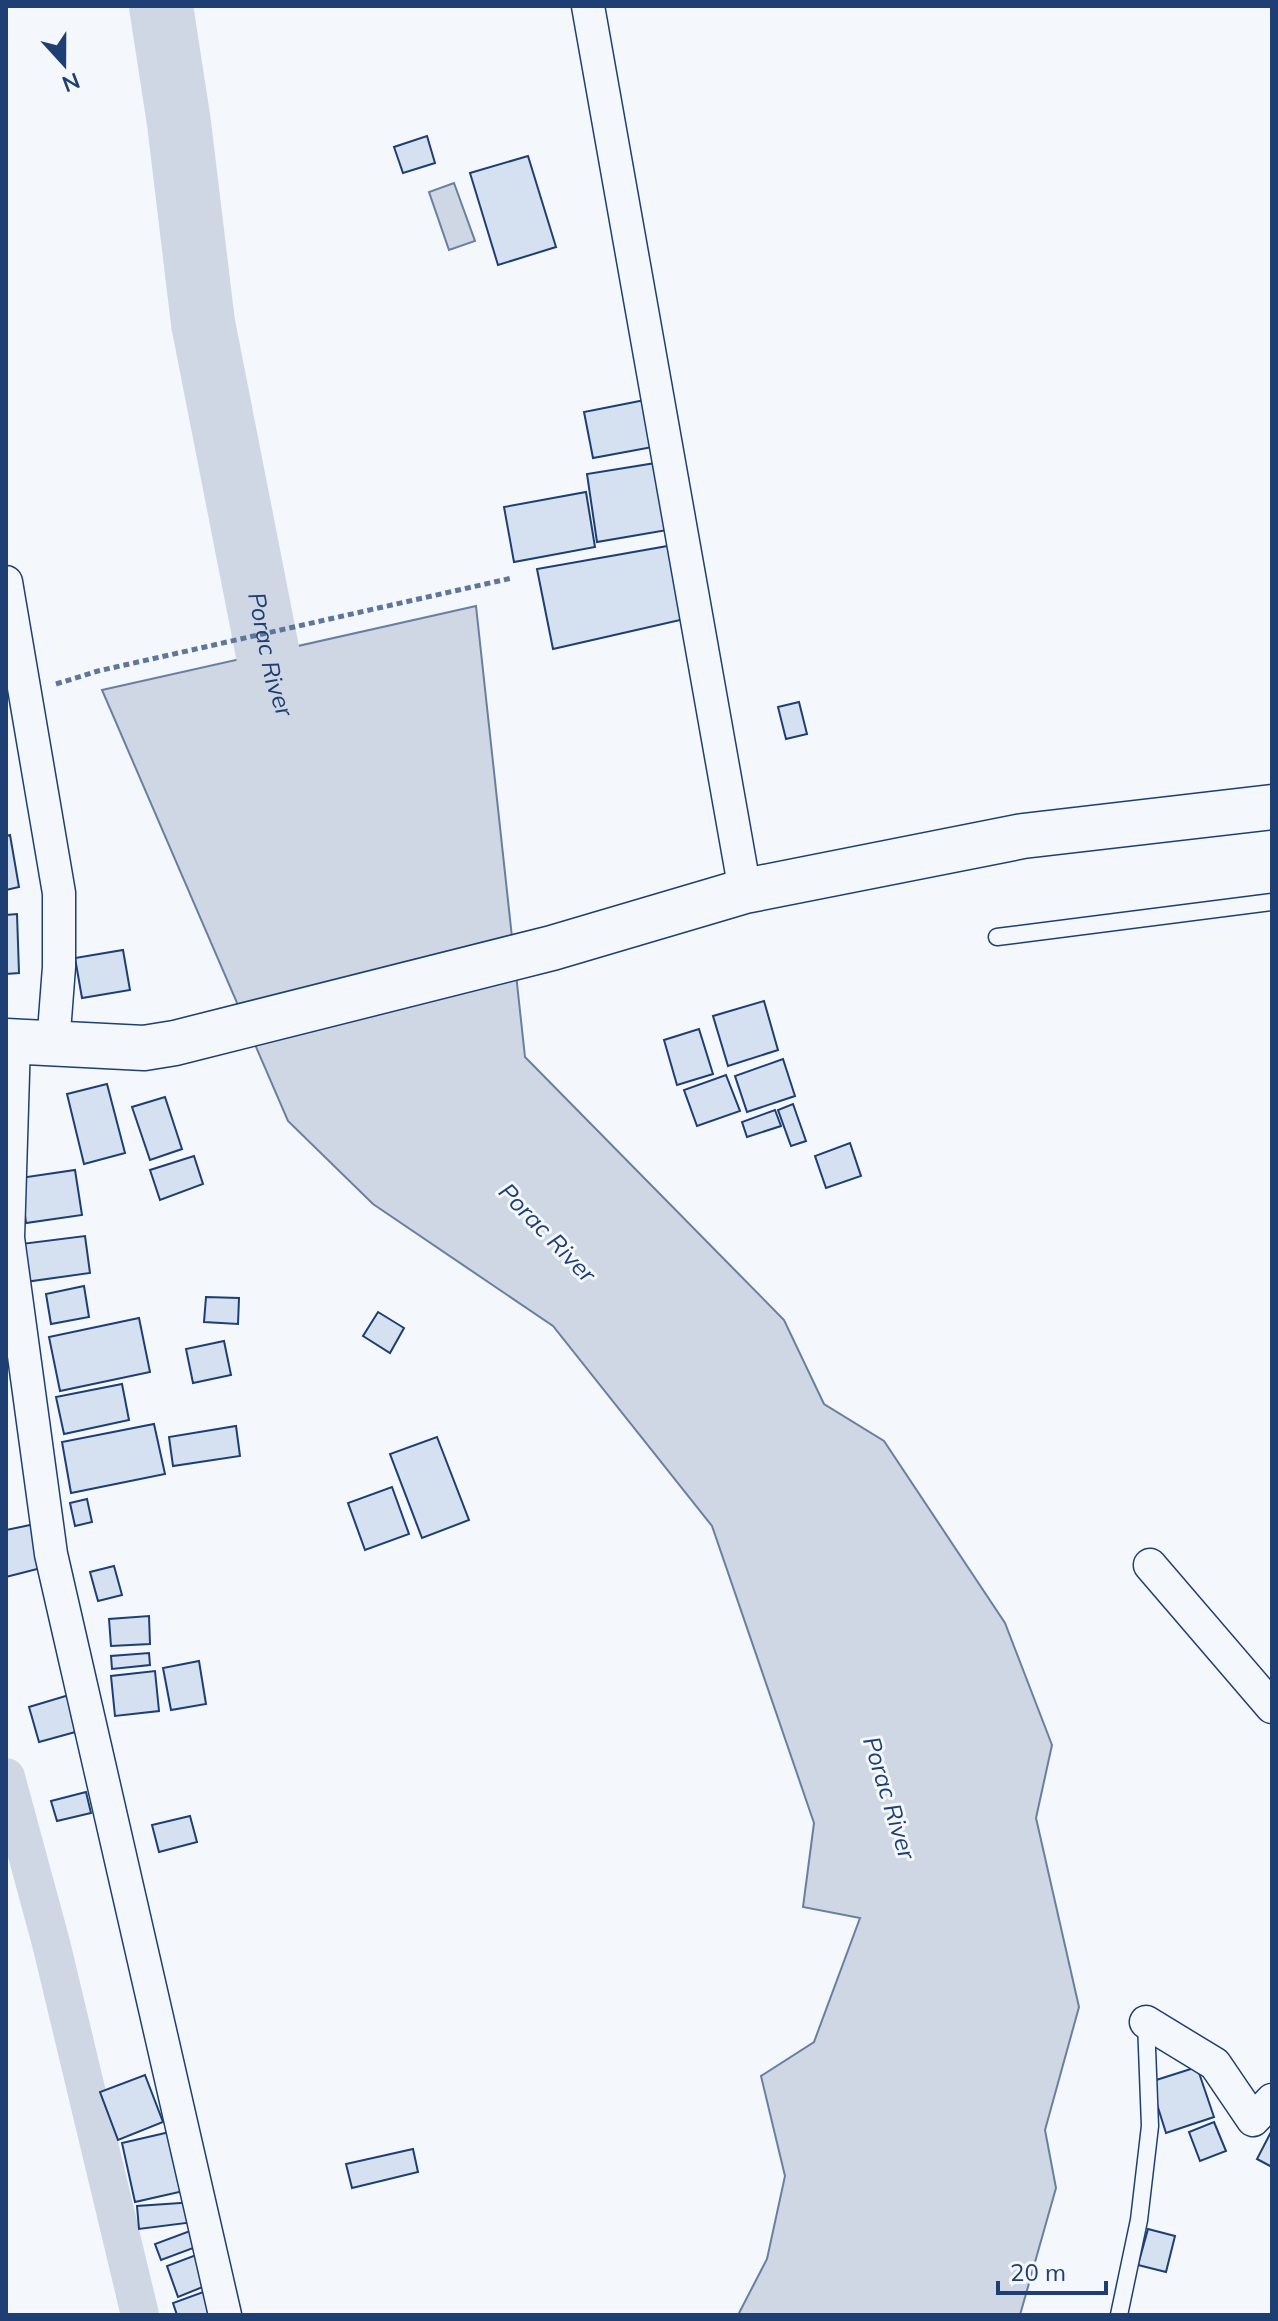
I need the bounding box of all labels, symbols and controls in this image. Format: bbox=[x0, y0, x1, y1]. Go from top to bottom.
north arrow bbox=[24, 24, 104, 104]
text: N bbox=[58, 67, 84, 99]
water label: Porac River bbox=[242, 590, 301, 721]
water label: Porac River bbox=[493, 1176, 603, 1289]
water label: Porac River bbox=[857, 1733, 923, 1864]
scale bar bbox=[998, 2245, 1106, 2295]
text: 20 m bbox=[1010, 2257, 1066, 2287]

